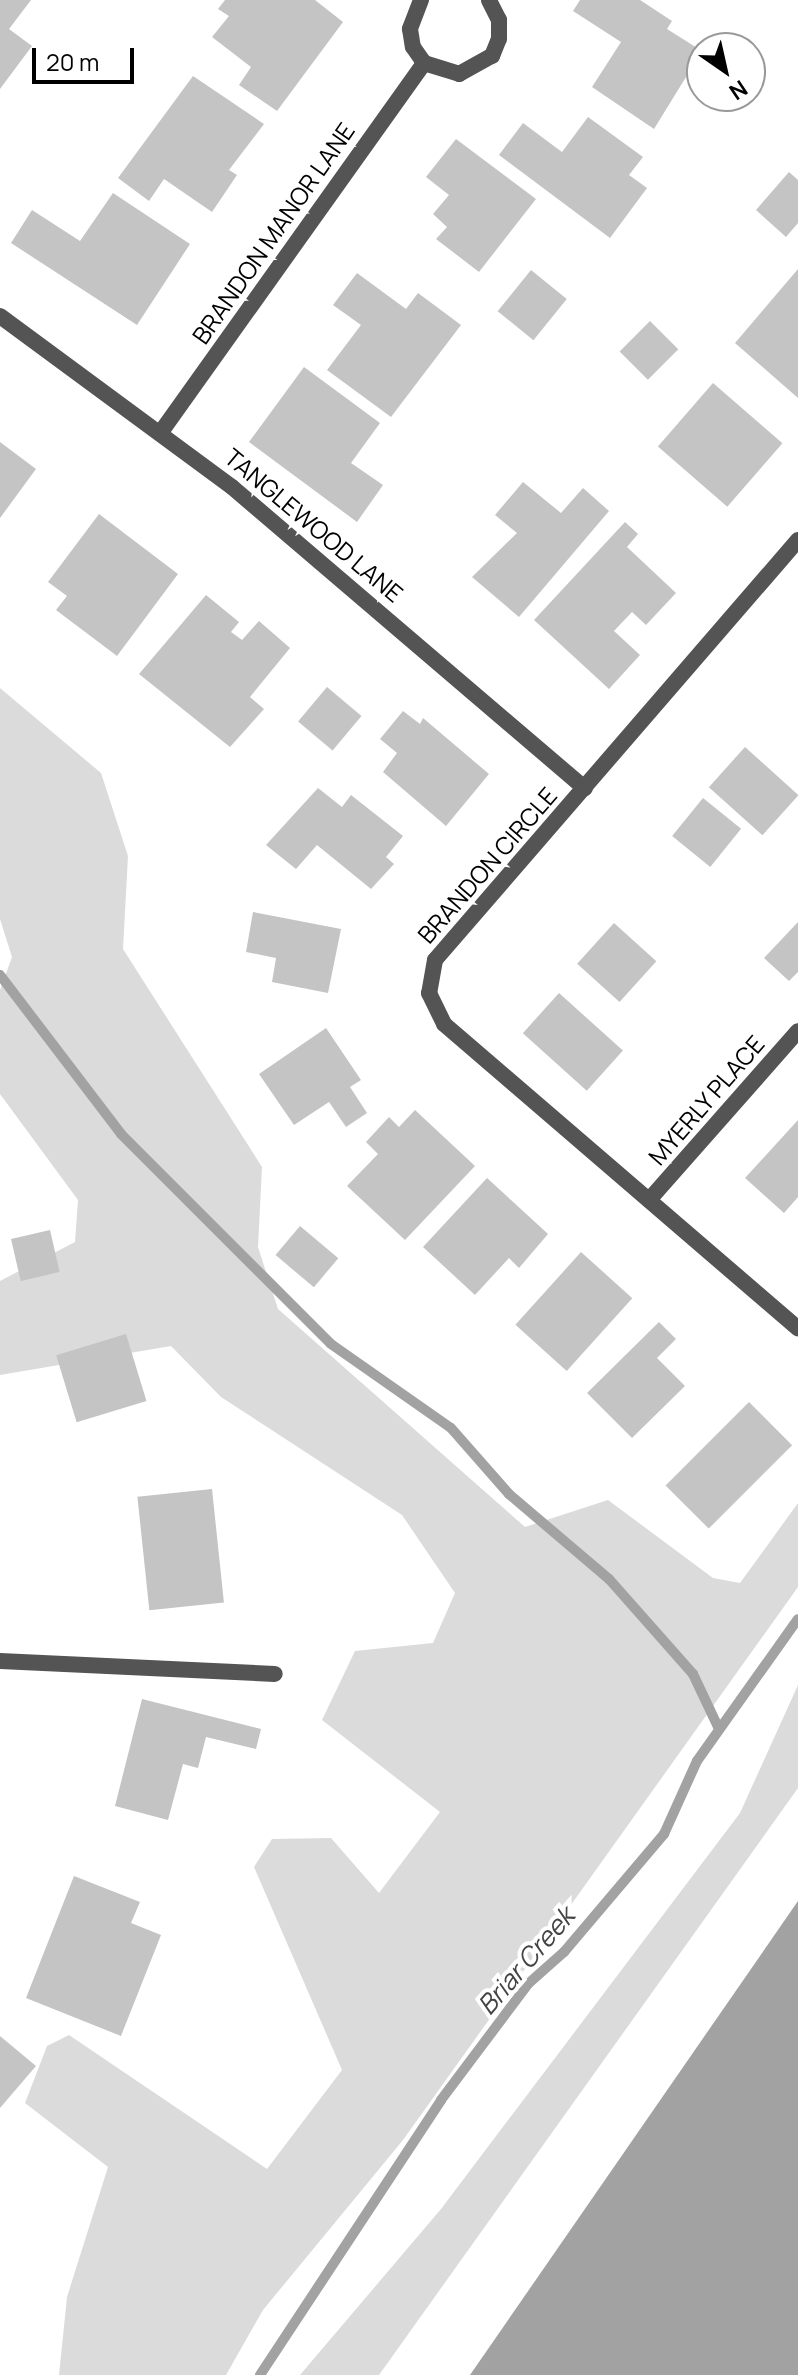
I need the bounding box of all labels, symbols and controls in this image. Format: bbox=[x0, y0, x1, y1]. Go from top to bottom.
scale bar bbox=[36, 32, 138, 82]
north arrow bbox=[686, 32, 766, 112]
text: 20 m bbox=[46, 45, 99, 78]
text: N bbox=[723, 73, 753, 107]
street label: BRANDON MANOR LANE bbox=[186, 117, 360, 349]
street label: TANGLEWOOD LANE bbox=[219, 442, 409, 608]
street label: BRANDON CIRCLE bbox=[412, 781, 562, 949]
street label: MYERLY PLACE bbox=[642, 1029, 770, 1171]
water label: Briar Creek bbox=[471, 1901, 581, 2021]

